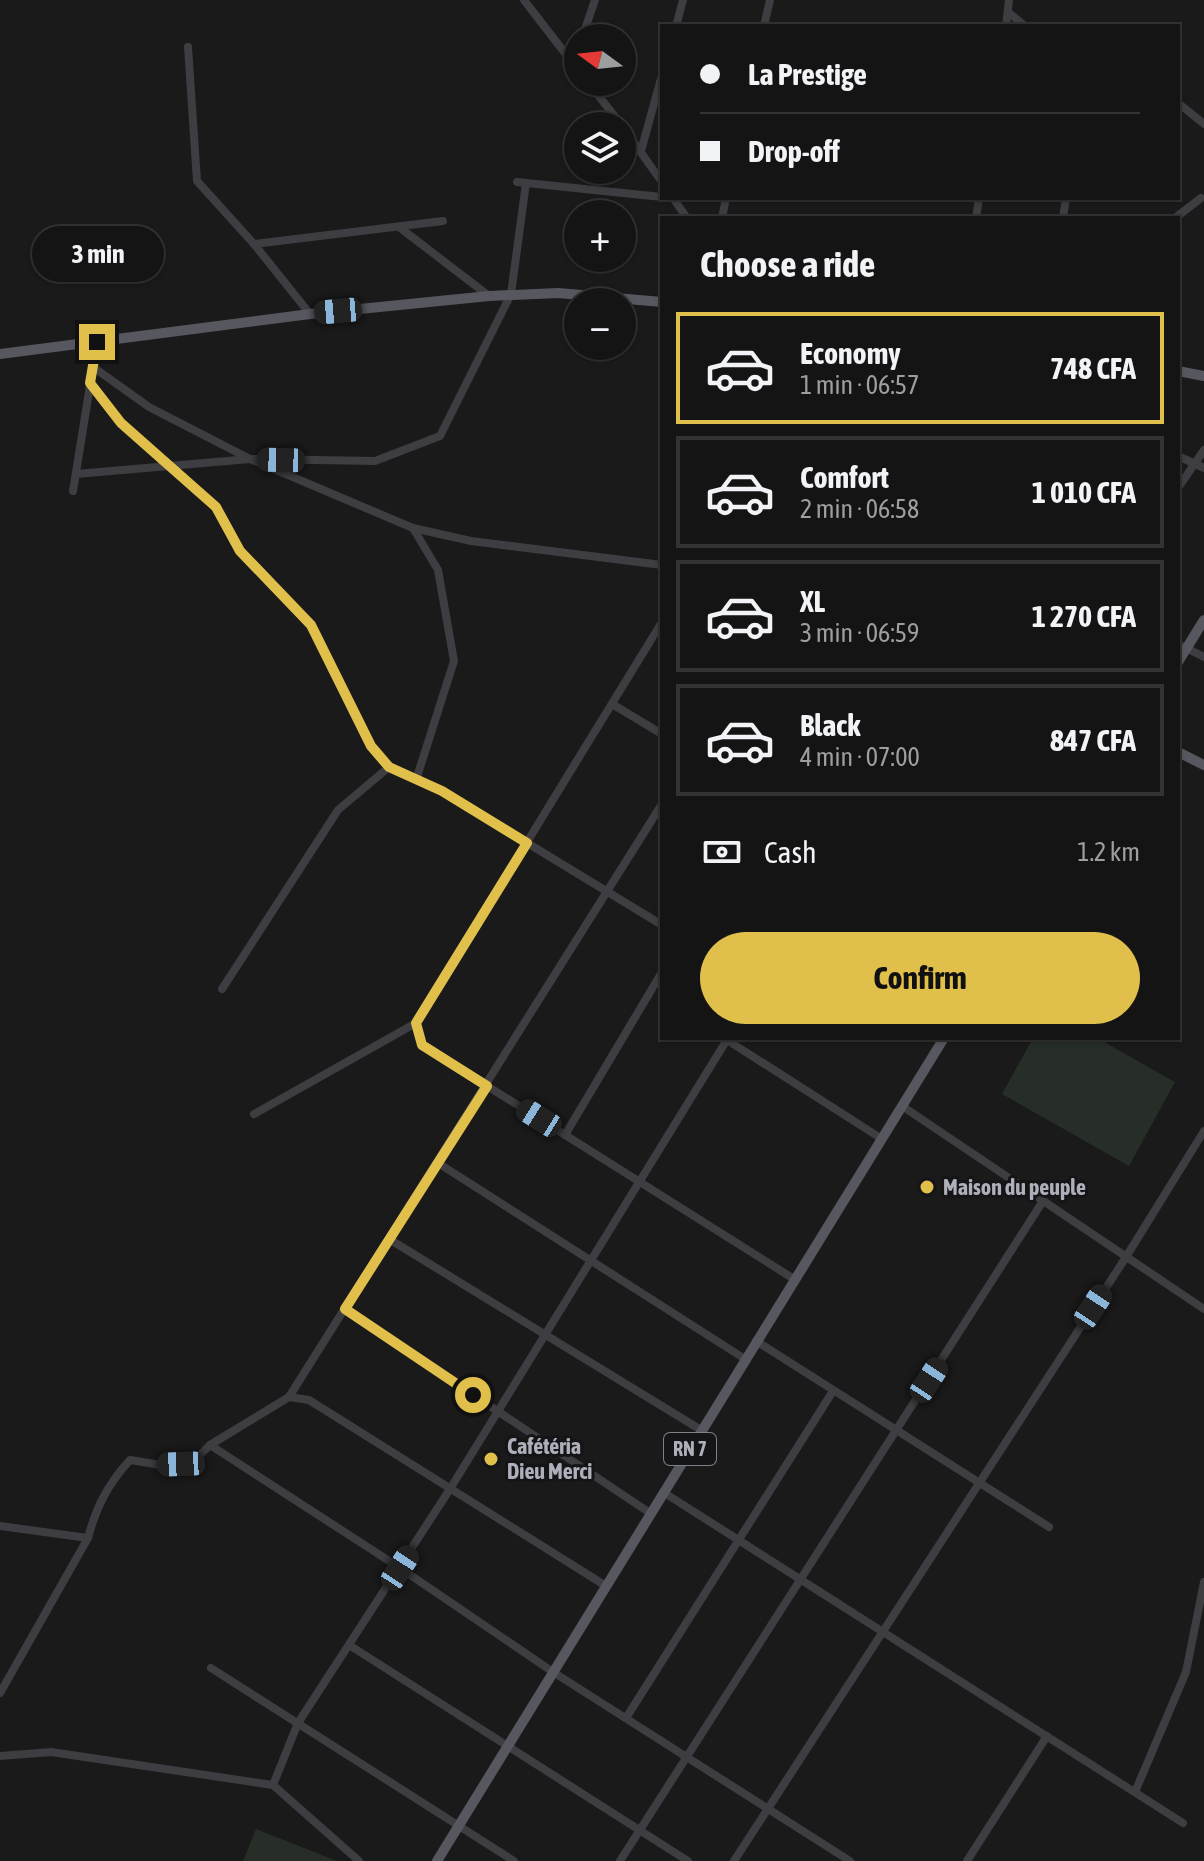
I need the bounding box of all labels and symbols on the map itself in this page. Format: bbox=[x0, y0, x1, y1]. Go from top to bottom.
north arrow bbox=[564, 24, 636, 96]
callout: 3 min bbox=[31, 226, 163, 282]
car bbox=[313, 297, 363, 325]
route end bbox=[79, 324, 115, 360]
car bbox=[257, 448, 305, 472]
car bbox=[512, 1095, 566, 1141]
place label: Maison du peuple bbox=[943, 1174, 1086, 1200]
marker: Maison du peuple bbox=[918, 1178, 936, 1196]
car bbox=[1070, 1280, 1116, 1334]
car bbox=[906, 1353, 952, 1407]
route start bbox=[455, 1377, 491, 1413]
place label: Cafétéria Dieu Merci bbox=[507, 1433, 592, 1484]
road number: RN 7 bbox=[664, 1433, 716, 1465]
marker: Cafétéria Dieu Merci bbox=[482, 1450, 500, 1468]
car bbox=[157, 1451, 205, 1477]
car bbox=[377, 1541, 423, 1595]

